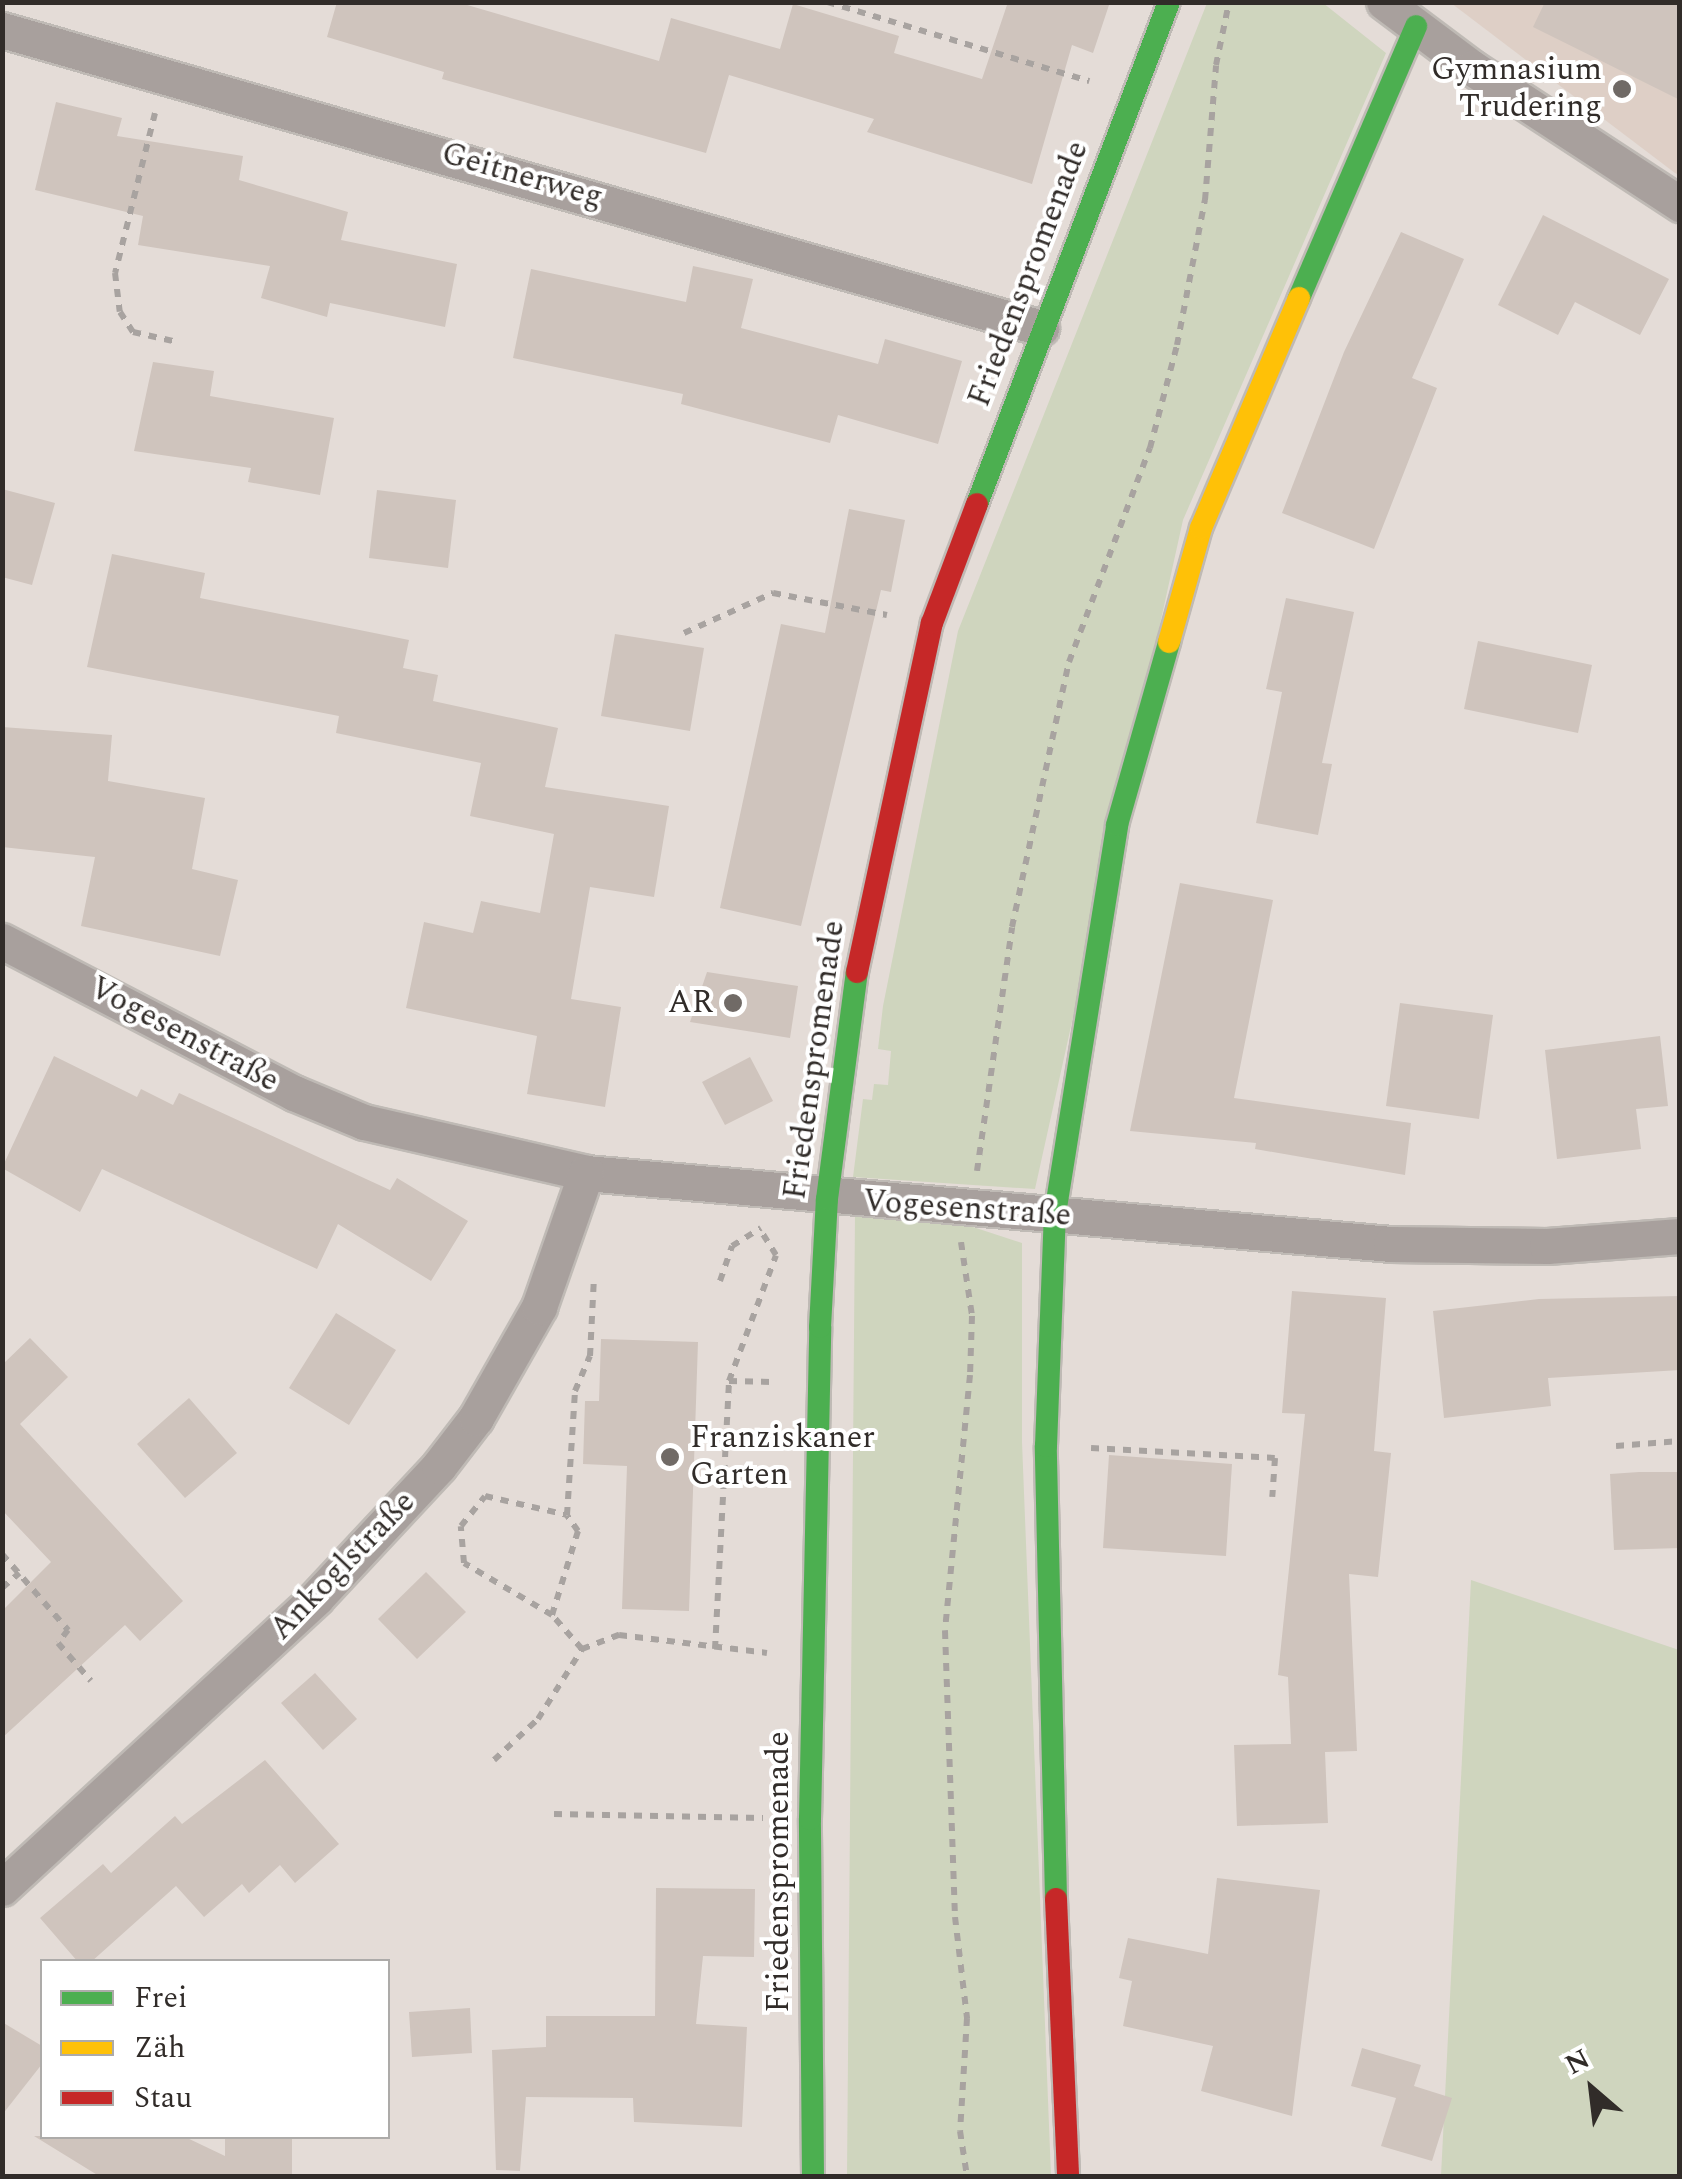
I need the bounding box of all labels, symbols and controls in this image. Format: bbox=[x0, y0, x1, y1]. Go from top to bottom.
place label: Gymnasium Trudering bbox=[1431, 52, 1602, 127]
marker: Gymnasium Trudering bbox=[1611, 78, 1633, 100]
street label: Geitnerweg bbox=[437, 135, 607, 217]
street label: Friedenspromenade bbox=[961, 136, 1097, 412]
street label: Friedenspromenade bbox=[776, 918, 854, 1202]
street label: Vogesenstraße bbox=[83, 969, 285, 1101]
place label: AR bbox=[668, 984, 713, 1022]
marker: AR bbox=[722, 992, 744, 1014]
street label: Vogesenstraße bbox=[862, 1183, 1072, 1235]
place label: Franziskaner Garten bbox=[690, 1420, 875, 1495]
marker: Franziskaner Garten bbox=[659, 1446, 681, 1468]
street label: Ankoglstraße bbox=[262, 1484, 424, 1648]
street label: Friedenspromenade bbox=[760, 1731, 798, 2013]
legend bbox=[40, 1959, 390, 2139]
text: Frei bbox=[134, 1975, 187, 2021]
text: Zäh bbox=[134, 2025, 185, 2071]
text: N bbox=[1557, 2038, 1598, 2086]
north arrow bbox=[1542, 2039, 1642, 2139]
text: Stau bbox=[134, 2075, 192, 2121]

